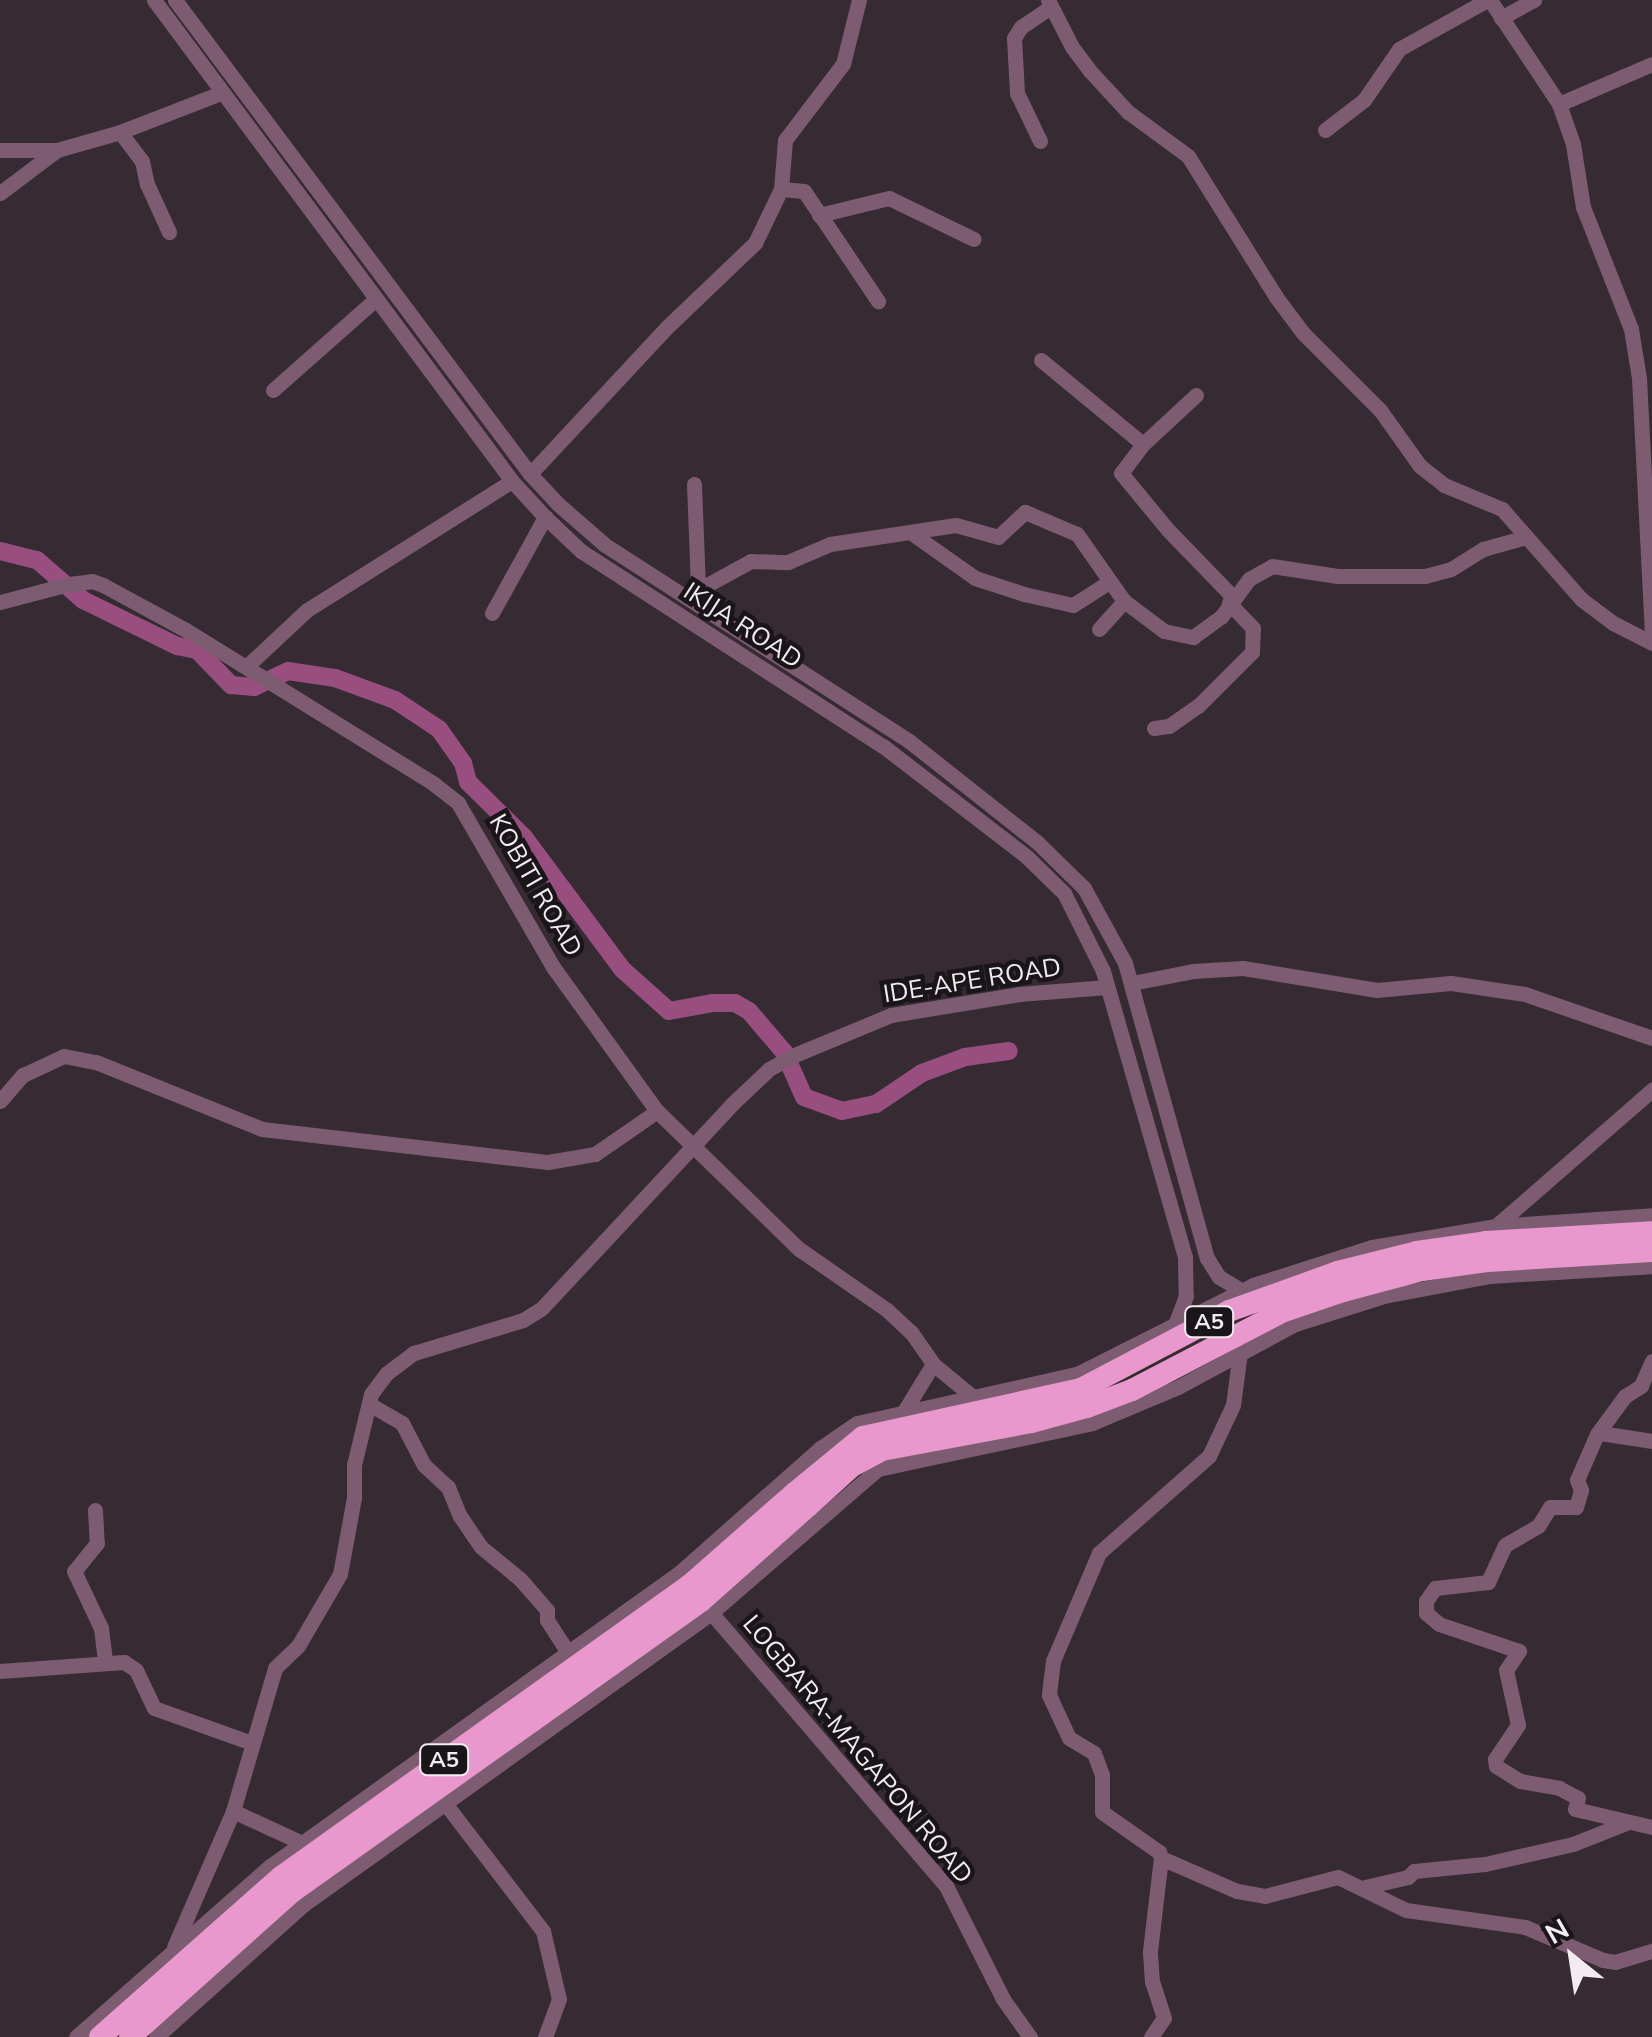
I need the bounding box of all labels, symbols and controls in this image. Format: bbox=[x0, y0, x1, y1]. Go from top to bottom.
street label: IKIJA ROAD bbox=[678, 576, 808, 674]
street label: KOBITI ROAD bbox=[483, 809, 589, 961]
street label: IDE-APE ROAD bbox=[881, 951, 1063, 1009]
road number: A5 bbox=[1184, 1305, 1234, 1339]
street label: LOGBARA-MAGAPON ROAD bbox=[737, 1609, 979, 1889]
road number: A5 bbox=[419, 1743, 469, 1777]
north arrow bbox=[1522, 1907, 1622, 2007]
text: N bbox=[1539, 1910, 1575, 1951]

